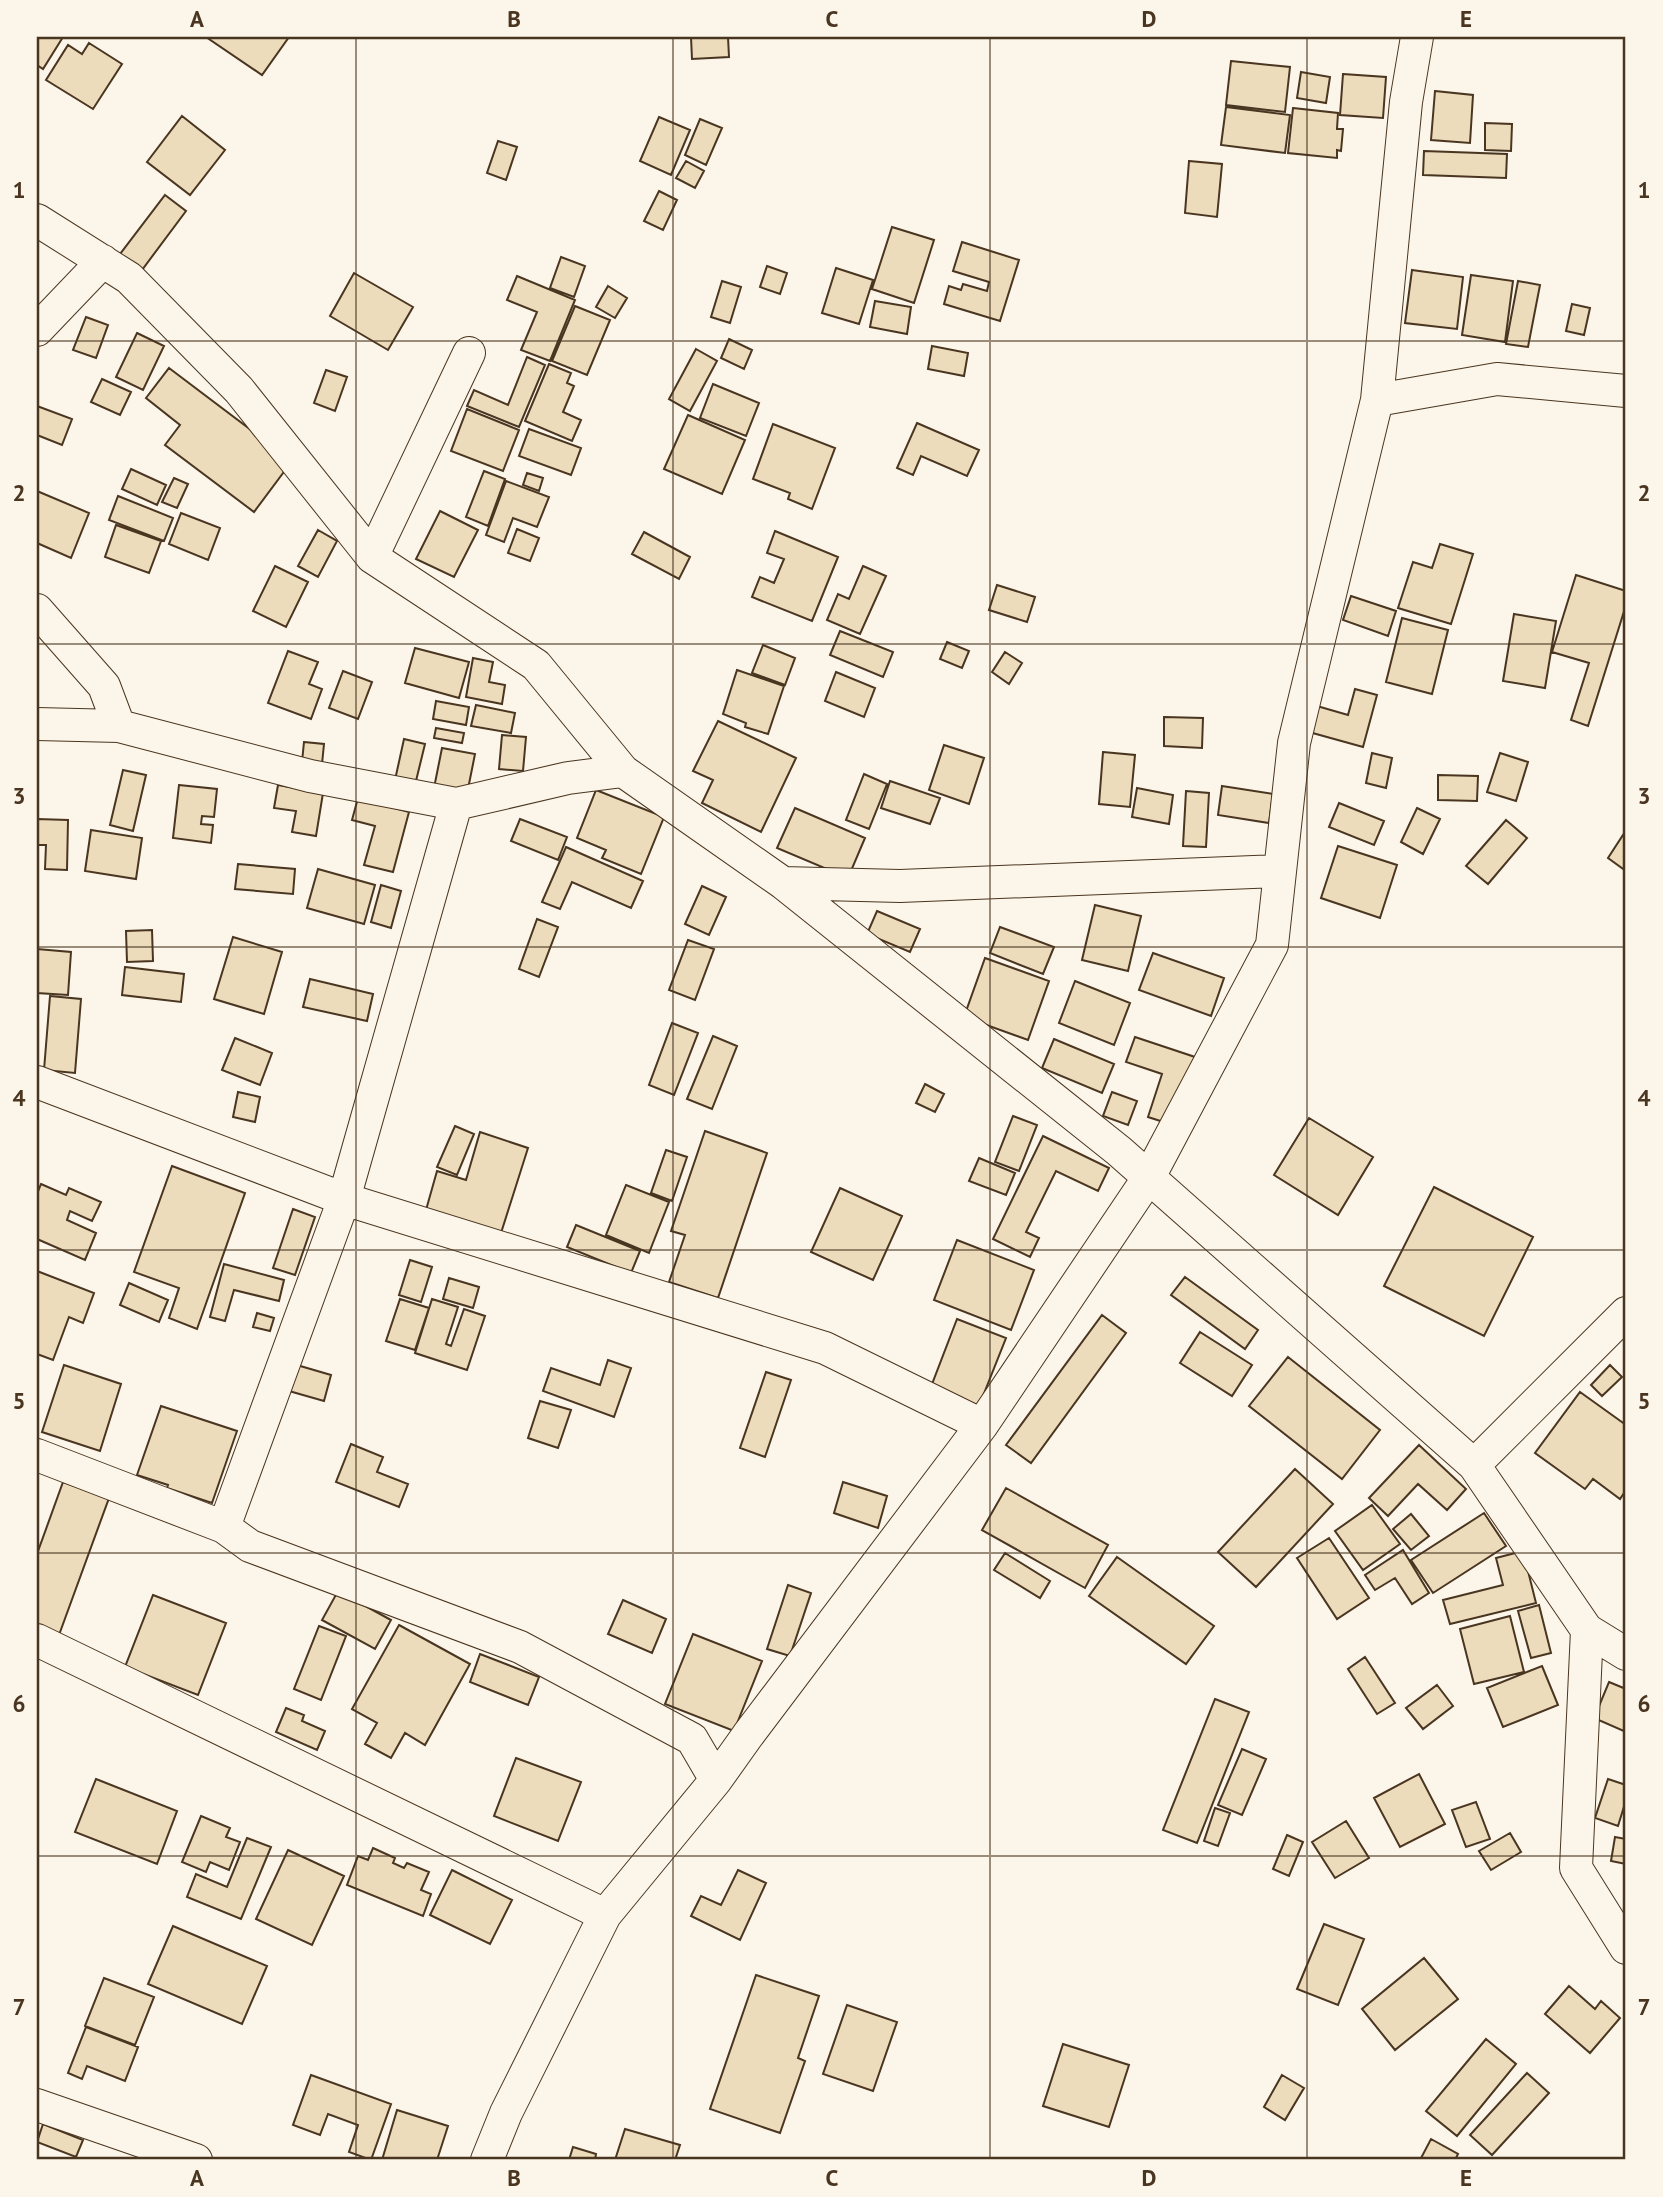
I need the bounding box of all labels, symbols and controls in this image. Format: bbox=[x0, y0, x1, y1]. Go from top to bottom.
text: A bbox=[190, 4, 204, 33]
text: B bbox=[507, 4, 521, 33]
text: C bbox=[826, 4, 839, 33]
text: D bbox=[1142, 4, 1156, 33]
text: E bbox=[1460, 4, 1472, 33]
text: 1 bbox=[12, 175, 26, 204]
text: 1 bbox=[1637, 175, 1651, 204]
text: 2 bbox=[12, 478, 26, 507]
text: 2 bbox=[1637, 478, 1651, 507]
text: 3 bbox=[12, 781, 26, 810]
text: 3 bbox=[1637, 781, 1651, 810]
text: 4 bbox=[12, 1083, 26, 1112]
text: 4 bbox=[1637, 1083, 1651, 1112]
text: 5 bbox=[12, 1386, 26, 1415]
text: 5 bbox=[1637, 1386, 1651, 1415]
text: 6 bbox=[12, 1689, 26, 1718]
text: 6 bbox=[1637, 1689, 1651, 1718]
text: 7 bbox=[12, 1992, 26, 2021]
text: 7 bbox=[1637, 1992, 1651, 2021]
text: A bbox=[190, 2163, 204, 2192]
text: B bbox=[507, 2163, 521, 2192]
text: C bbox=[826, 2163, 839, 2192]
text: D bbox=[1142, 2163, 1156, 2192]
text: E bbox=[1460, 2163, 1472, 2192]

